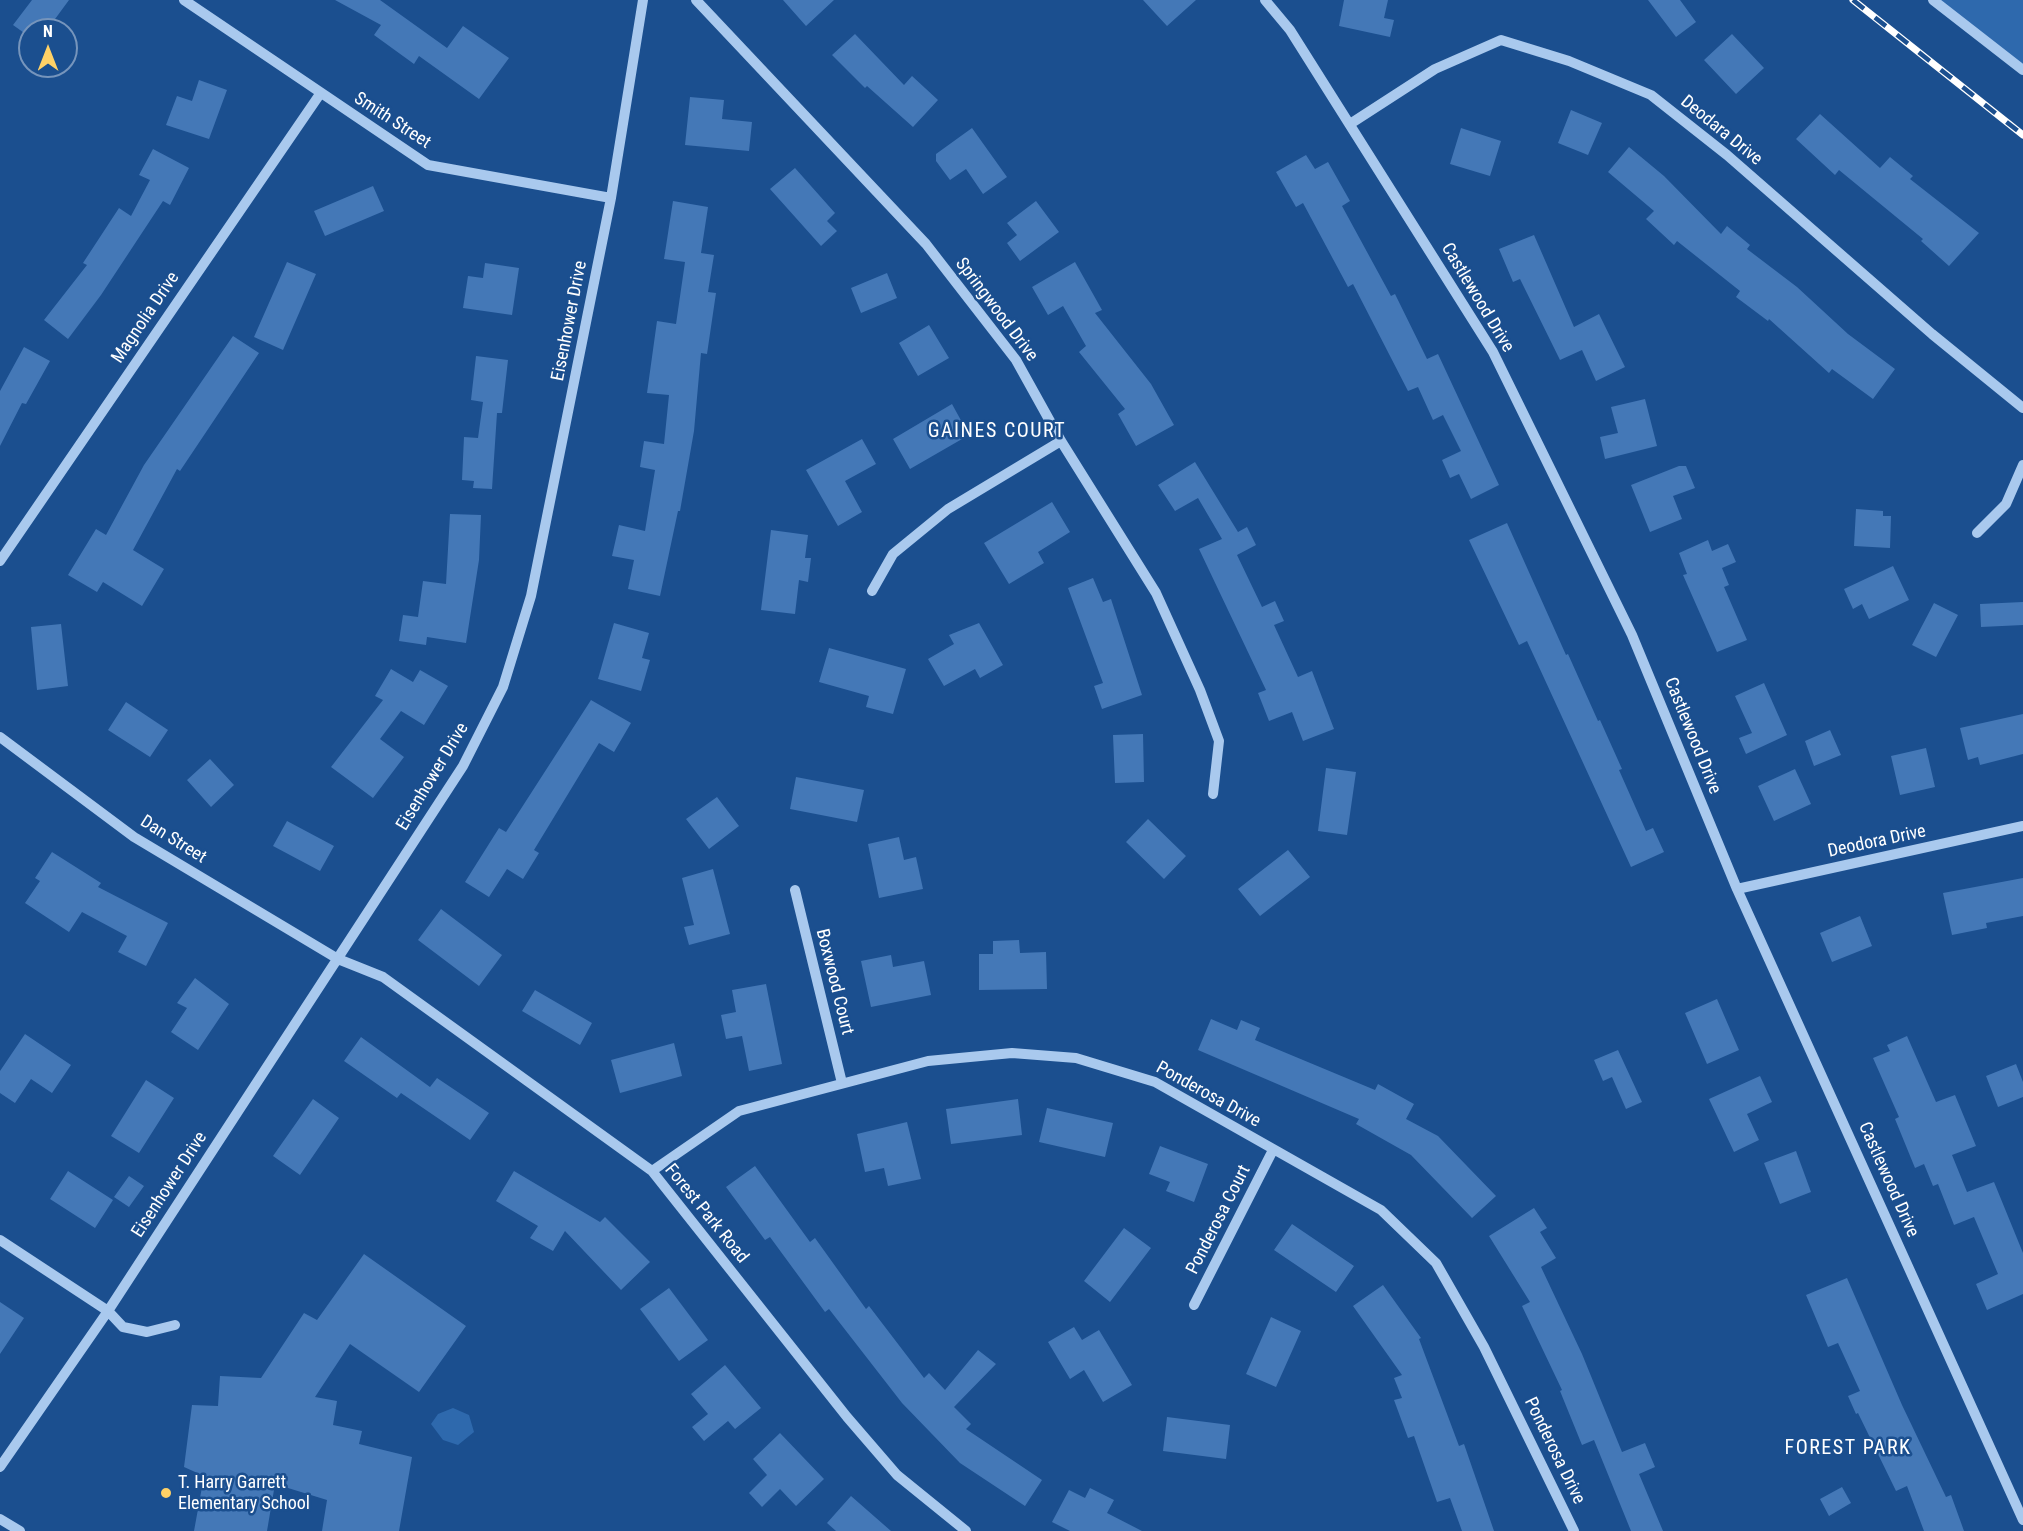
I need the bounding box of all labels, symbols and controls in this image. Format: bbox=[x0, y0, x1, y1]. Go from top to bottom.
north arrow bbox=[18, 18, 78, 78]
text: N bbox=[43, 22, 53, 41]
street label: Smith Street bbox=[349, 88, 435, 154]
street label: Deodara Drive bbox=[1676, 91, 1766, 171]
street label: Castlewood Drive bbox=[1436, 239, 1518, 357]
street label: Springwood Drive bbox=[950, 254, 1042, 366]
street label: Eisenhower Drive bbox=[548, 259, 592, 383]
street label: Magnolia Drive bbox=[107, 268, 185, 368]
district label: GAINES COURT bbox=[928, 420, 1066, 444]
street label: Castlewood Drive bbox=[1659, 675, 1725, 797]
street label: Eisenhower Drive bbox=[392, 719, 474, 835]
street label: Dan Street bbox=[136, 811, 210, 869]
street label: Deodora Drive bbox=[1826, 821, 1928, 863]
street label: Boxwood Court bbox=[810, 927, 858, 1037]
street label: Ponderosa Drive bbox=[1152, 1057, 1264, 1133]
street label: Castlewood Drive bbox=[1853, 1119, 1923, 1241]
street label: Eisenhower Drive bbox=[128, 1128, 212, 1242]
street label: Forest Park Road bbox=[659, 1160, 753, 1268]
street label: Ponderosa Court bbox=[1182, 1162, 1256, 1278]
street label: Ponderosa Drive bbox=[1519, 1394, 1589, 1508]
district label: FOREST PARK bbox=[1785, 1437, 1911, 1461]
place label: T. Harry Garrett Elementary School bbox=[178, 1472, 310, 1514]
marker: T. Harry Garrett Elementary School bbox=[159, 1486, 173, 1500]

